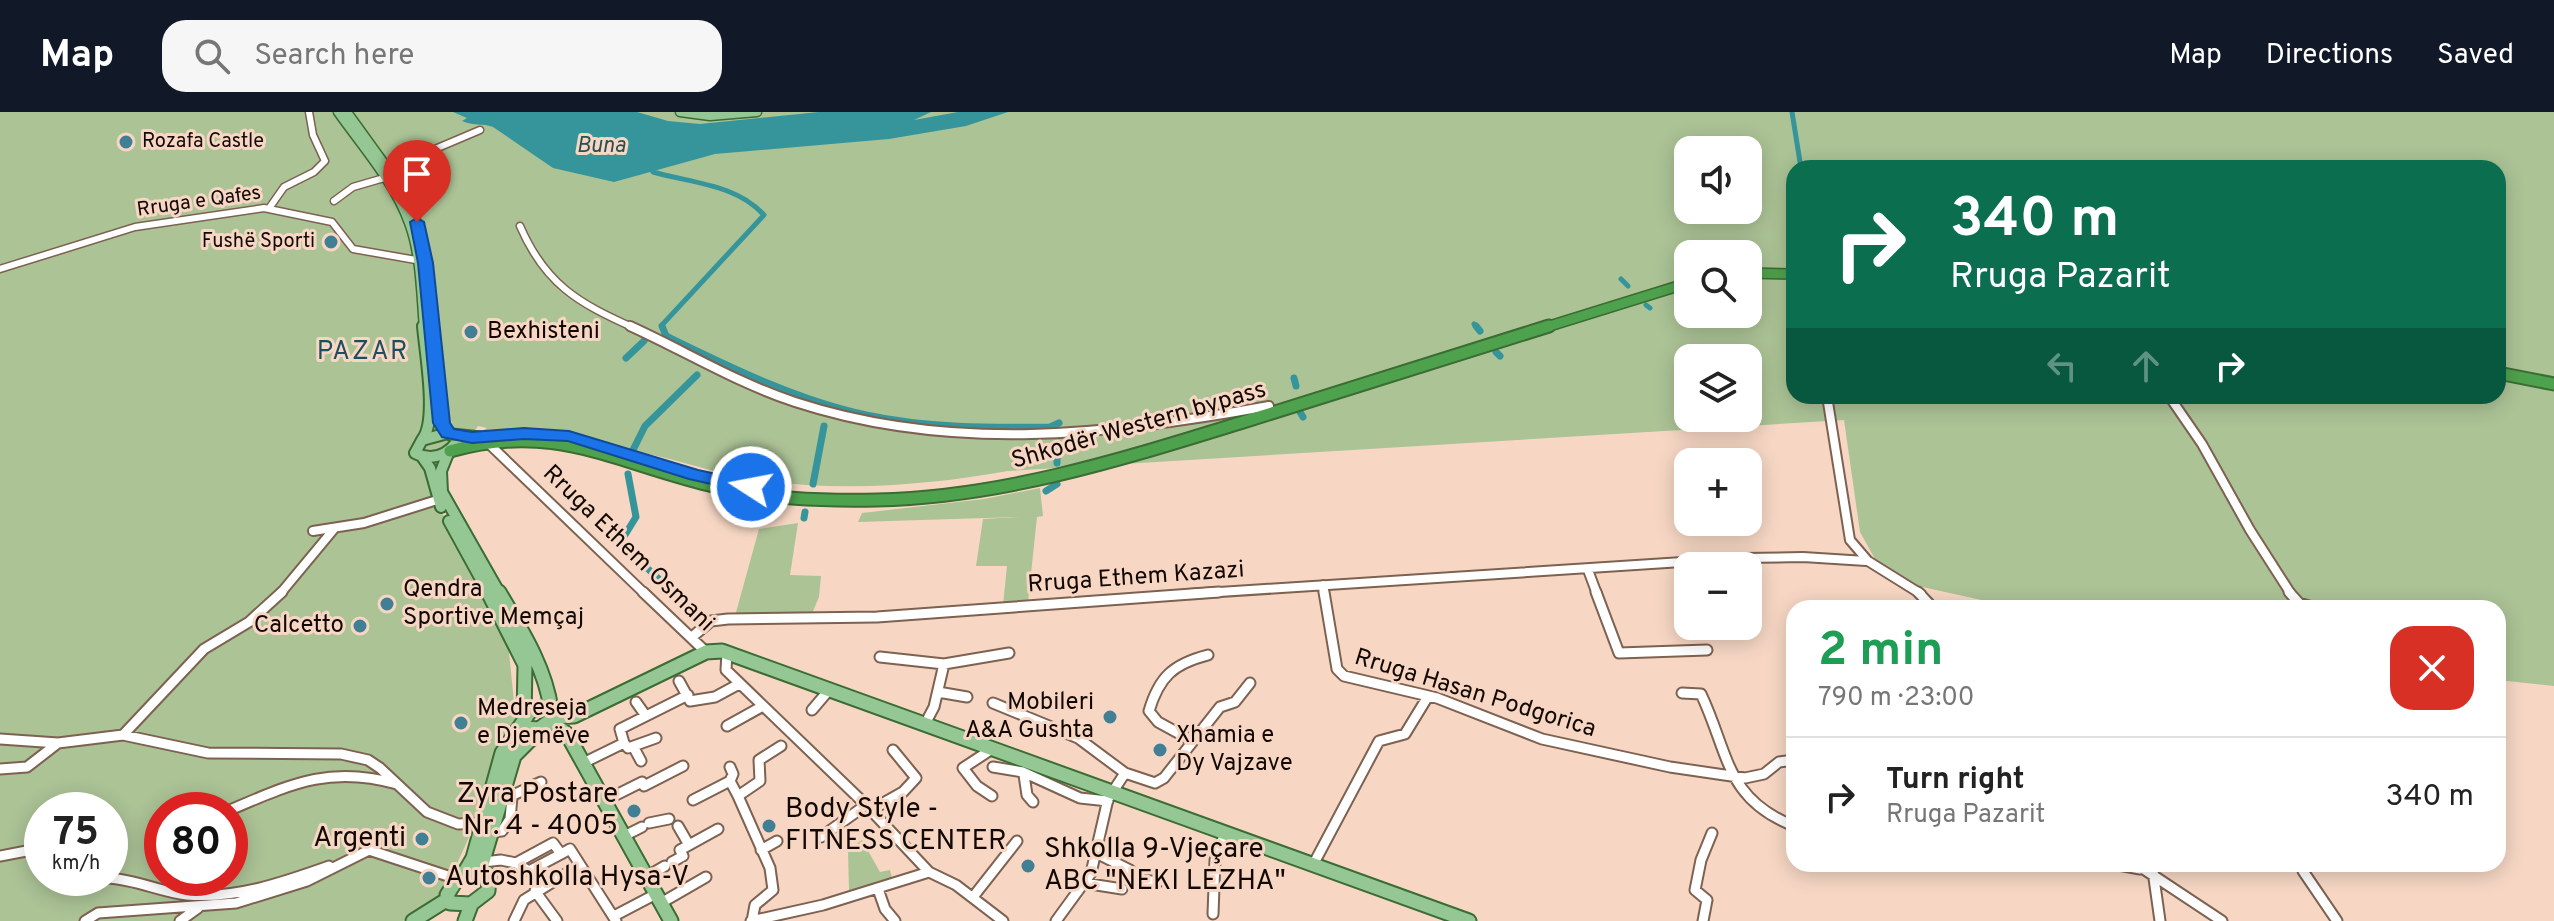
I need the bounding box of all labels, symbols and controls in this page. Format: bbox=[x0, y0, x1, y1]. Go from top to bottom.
search box bbox=[162, 20, 722, 92]
text: Map bbox=[40, 32, 114, 81]
icon: search bbox=[190, 34, 234, 78]
text: Search here bbox=[254, 38, 414, 75]
text: Map bbox=[2169, 38, 2222, 74]
text: Directions bbox=[2266, 38, 2393, 74]
text: Saved bbox=[2437, 38, 2514, 74]
place label: Rozafa Castle bbox=[142, 129, 264, 155]
marker: Rozafa Castle bbox=[117, 133, 135, 151]
water label: Buna bbox=[576, 133, 626, 160]
map controls bbox=[1674, 136, 1762, 640]
button: sound bbox=[1674, 136, 1762, 224]
pin bbox=[383, 140, 451, 222]
icon: arrive bbox=[395, 152, 439, 196]
street label: Rruga e Qafes bbox=[135, 180, 263, 224]
text: 340 m bbox=[1950, 186, 2119, 256]
icon: right bbox=[1818, 192, 1922, 296]
place label: Fushë Sporti bbox=[202, 229, 315, 255]
marker: Fushë Sporti bbox=[322, 233, 340, 251]
button: search bbox=[1674, 240, 1762, 328]
text: Rruga Pazarit bbox=[1950, 255, 2171, 301]
place label: Bexhisteni bbox=[487, 317, 600, 347]
marker: Bexhisteni bbox=[462, 323, 480, 341]
district label: PAZAR bbox=[317, 336, 409, 369]
button: layers bbox=[1674, 344, 1762, 432]
icon: left bbox=[2040, 344, 2084, 388]
icon: ahead bbox=[2124, 344, 2168, 388]
icon: right bbox=[2208, 344, 2252, 388]
street label: Shkodër Western bypass bbox=[1008, 375, 1270, 477]
position arrow bbox=[709, 445, 793, 529]
button: + bbox=[1674, 448, 1762, 536]
street label: Rruga Ethem Osmani bbox=[536, 459, 720, 639]
button: − bbox=[1674, 552, 1762, 640]
street label: Rruga Ethem Kazazi bbox=[1027, 555, 1245, 601]
place label: Qendra Sportive Memçaj bbox=[403, 575, 584, 633]
marker: Qendra Sportive Memçaj bbox=[378, 595, 396, 613]
place label: Calcetto bbox=[254, 611, 344, 641]
marker: Calcetto bbox=[351, 617, 369, 635]
text: 2 min bbox=[1818, 622, 1943, 682]
button: close bbox=[2390, 626, 2474, 710]
street label: Rruga Hasan Podgorica bbox=[1351, 643, 1599, 745]
text: 790 m · 23:00 bbox=[1818, 682, 1975, 715]
place label: Mobileri A&A Gushta bbox=[965, 688, 1094, 746]
place label: Medreseja e Djemëve bbox=[477, 694, 590, 752]
marker: Mobileri A&A Gushta bbox=[1101, 708, 1119, 726]
marker: Medreseja e Djemëve bbox=[452, 714, 470, 732]
place label: Xhamia e Dy Vajzave bbox=[1176, 721, 1293, 779]
marker: Xhamia e Dy Vajzave bbox=[1151, 741, 1169, 759]
text: Turn right bbox=[1886, 762, 2024, 799]
icon: right bbox=[1818, 775, 1862, 819]
place label: Zyra Postare Nr. 4 - 4005 bbox=[457, 777, 618, 845]
text: 340 m bbox=[2386, 779, 2474, 816]
speed limit sign: 80 bbox=[144, 792, 248, 896]
place label: Body Style - FITNESS CENTER bbox=[785, 792, 1007, 860]
text: Rruga Pazarit bbox=[1886, 799, 2045, 832]
marker: Zyra Postare Nr. 4 - 4005 bbox=[625, 802, 643, 820]
text: 75 bbox=[53, 809, 99, 859]
marker: Body Style - FITNESS CENTER bbox=[760, 817, 778, 835]
place label: Argenti bbox=[313, 821, 406, 857]
marker: Argenti bbox=[413, 830, 431, 848]
place label: Shkolla 9-Vjeçare ABC "NEKI LEZHA" bbox=[1044, 832, 1286, 900]
text: km/h bbox=[52, 851, 100, 877]
marker: Shkolla 9-Vjeçare ABC "NEKI LEZHA" bbox=[1019, 857, 1037, 875]
place label: Autoshkolla Hysa-V bbox=[445, 860, 689, 896]
marker: Autoshkolla Hysa-V bbox=[420, 869, 438, 887]

